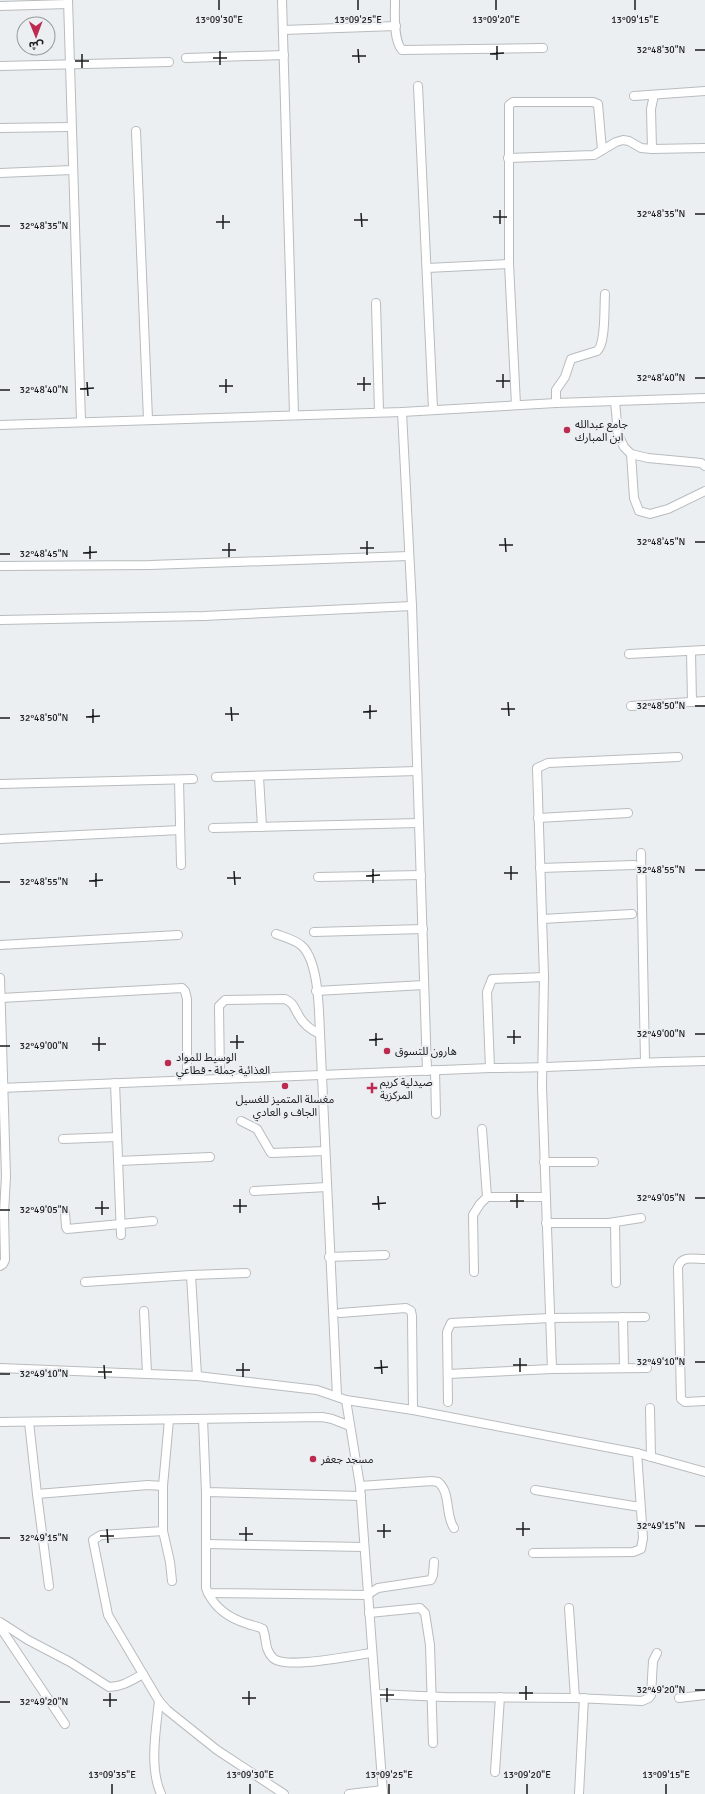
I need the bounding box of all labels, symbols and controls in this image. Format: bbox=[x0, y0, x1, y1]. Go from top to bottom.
text: 13°09'30"E bbox=[195, 14, 243, 26]
text: 13°09'25"E bbox=[334, 14, 382, 26]
text: 13°09'20"E bbox=[472, 14, 520, 26]
text: 13°09'15"E bbox=[611, 14, 659, 26]
north arrow bbox=[16, 16, 56, 56]
text: ش bbox=[29, 39, 44, 52]
text: 32°48'30"N bbox=[637, 44, 685, 56]
text: 32°48'35"N bbox=[637, 208, 685, 220]
text: 32°48'35"N bbox=[20, 220, 68, 232]
text: 32°48'40"N bbox=[637, 372, 685, 384]
text: 32°48'40"N bbox=[20, 384, 68, 396]
place label: جامع عبدالله ابن المبارك bbox=[575, 418, 629, 444]
marker: جامع عبدالله ابن المبارك bbox=[562, 425, 572, 435]
text: 32°48'45"N bbox=[637, 536, 685, 548]
text: 32°48'45"N bbox=[20, 548, 68, 560]
text: 32°48'50"N bbox=[637, 700, 685, 712]
text: 32°48'50"N bbox=[20, 712, 68, 724]
text: 32°48'55"N bbox=[637, 864, 685, 876]
text: 32°48'55"N bbox=[20, 876, 68, 888]
text: 32°49'00"N bbox=[637, 1028, 685, 1040]
text: 32°49'00"N bbox=[20, 1040, 68, 1052]
place label: هارون للتسوق bbox=[395, 1045, 457, 1058]
marker: هارون للتسوق bbox=[382, 1046, 392, 1056]
place label: الوسيط للمواد الغذائية جملة - قطاعي bbox=[176, 1051, 270, 1079]
marker: الوسيط للمواد الغذائية جملة - قطاعي bbox=[163, 1058, 173, 1068]
place label: صيدلية كريم المركزية bbox=[380, 1076, 433, 1102]
marker: مغسلة المتميز للغسيل الجاف و العادي bbox=[280, 1081, 290, 1091]
marker: صيدلية كريم المركزية bbox=[367, 1083, 377, 1093]
place label: مغسلة المتميز للغسيل الجاف و العادي bbox=[236, 1093, 334, 1121]
text: 32°49'05"N bbox=[637, 1192, 685, 1204]
text: 32°49'05"N bbox=[20, 1204, 68, 1216]
text: 32°49'10"N bbox=[637, 1356, 685, 1368]
text: 32°49'10"N bbox=[20, 1368, 68, 1380]
place label: مسجد جعفر bbox=[320, 1453, 374, 1466]
marker: مسجد جعفر bbox=[308, 1454, 318, 1464]
text: 32°49'15"N bbox=[637, 1520, 685, 1532]
text: 32°49'15"N bbox=[20, 1532, 68, 1544]
text: 32°49'20"N bbox=[637, 1684, 685, 1696]
text: 32°49'20"N bbox=[20, 1696, 68, 1708]
text: 13°09'35"E bbox=[88, 1769, 136, 1781]
text: 13°09'30"E bbox=[226, 1769, 274, 1781]
text: 13°09'25"E bbox=[365, 1769, 413, 1781]
text: 13°09'20"E bbox=[503, 1769, 551, 1781]
text: 13°09'15"E bbox=[642, 1769, 690, 1781]

